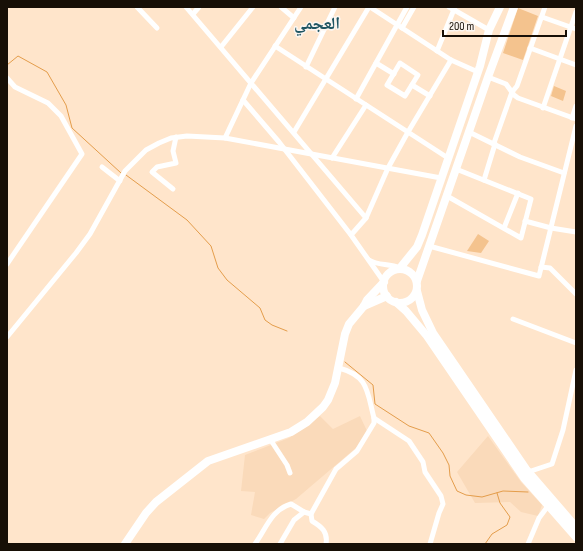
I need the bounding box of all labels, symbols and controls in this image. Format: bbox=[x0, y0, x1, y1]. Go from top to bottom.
scale bar bbox=[443, 12, 566, 38]
district label: العجمي bbox=[294, 14, 340, 37]
text: 200 m bbox=[449, 19, 475, 34]

